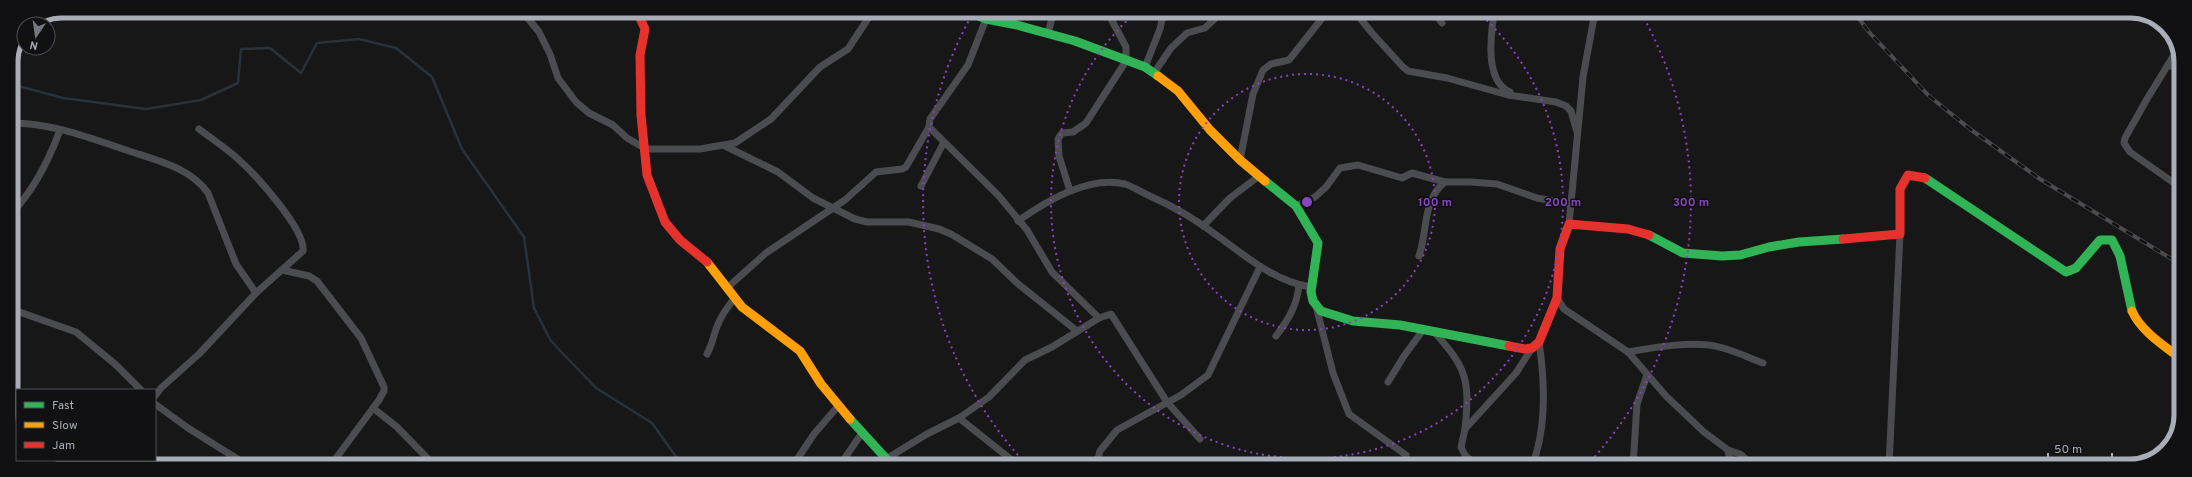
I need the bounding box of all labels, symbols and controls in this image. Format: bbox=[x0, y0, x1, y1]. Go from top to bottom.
north arrow bbox=[16, 16, 56, 56]
text: N bbox=[29, 37, 39, 52]
centre of rings bbox=[1300, 195, 1314, 209]
text: 100 m bbox=[1418, 195, 1452, 211]
text: 200 m bbox=[1545, 195, 1581, 211]
text: 300 m bbox=[1673, 195, 1709, 211]
legend bbox=[16, 389, 156, 461]
text: Fast bbox=[52, 398, 74, 414]
text: Slow bbox=[52, 418, 78, 434]
scale bar bbox=[2048, 435, 2112, 461]
text: Jam bbox=[52, 438, 75, 454]
text: 50 m bbox=[2054, 442, 2082, 458]

